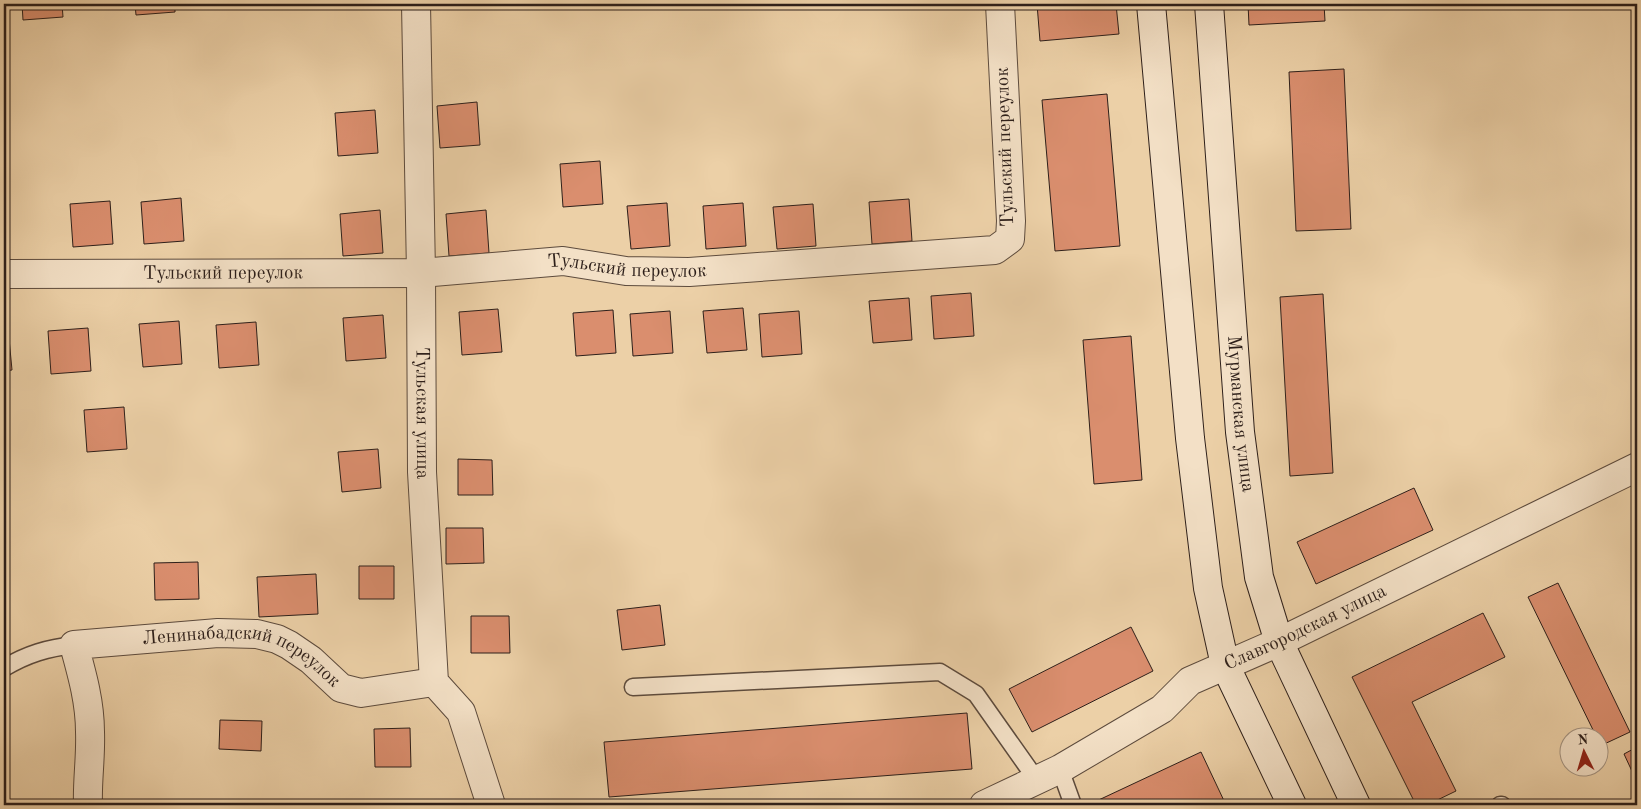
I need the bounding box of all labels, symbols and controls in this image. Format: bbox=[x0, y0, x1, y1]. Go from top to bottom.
street label: Тульский переулок bbox=[994, 66, 1018, 227]
street label: Тульский переулок bbox=[547, 251, 708, 282]
street label: Тульский переулок bbox=[143, 264, 303, 283]
street label: Мурманская улица bbox=[1224, 335, 1257, 494]
street label: Тульская улица bbox=[412, 347, 432, 480]
street label: Славгородская улица bbox=[1222, 581, 1390, 674]
street label: Ленинабадский переулок bbox=[142, 623, 344, 692]
north arrow bbox=[1558, 726, 1608, 776]
text: N bbox=[1577, 733, 1589, 747]

